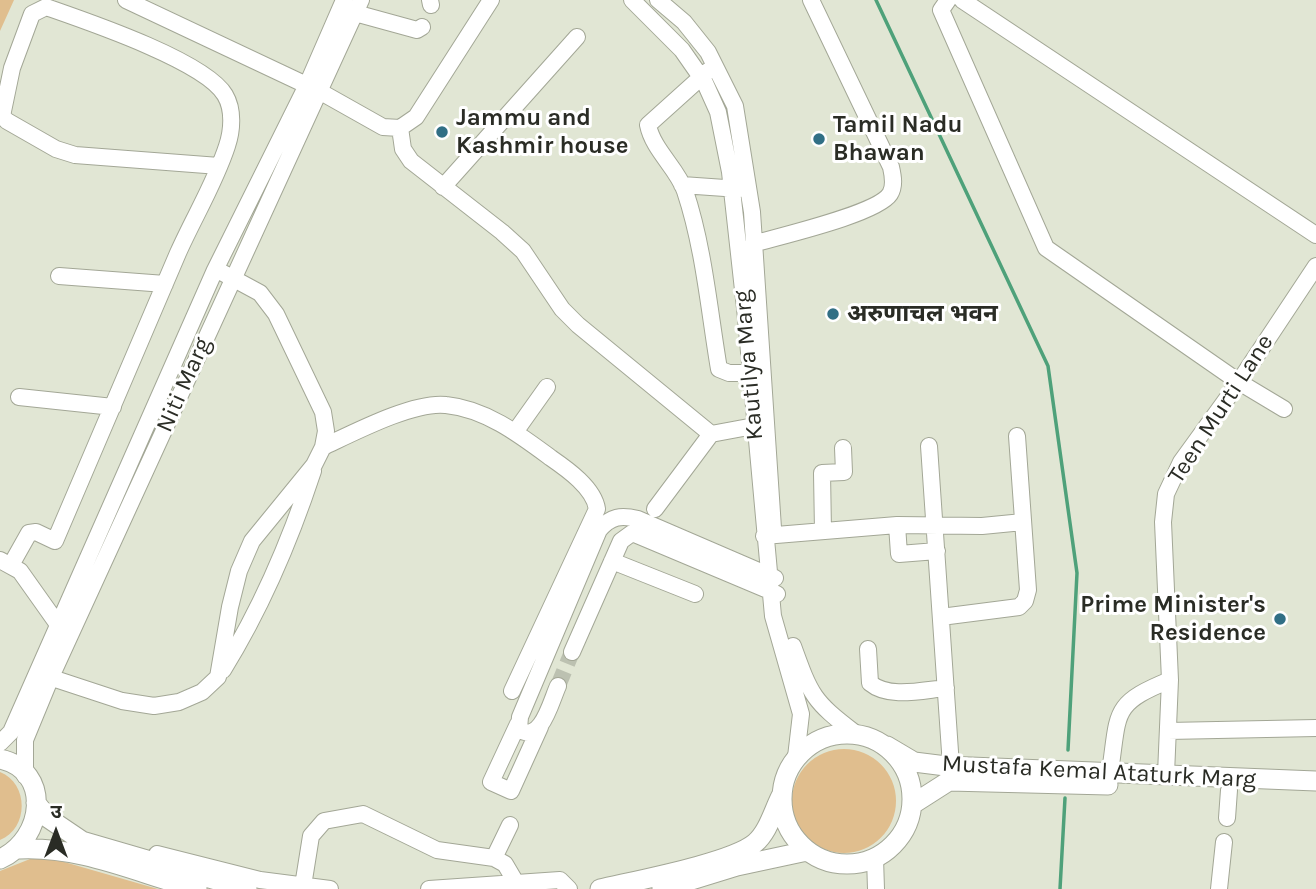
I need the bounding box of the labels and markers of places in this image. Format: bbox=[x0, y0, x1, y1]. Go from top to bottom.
place label: Jammu and Kashmir house bbox=[456, 104, 628, 160]
place label: Tamil Nadu Bhawan bbox=[833, 111, 963, 167]
marker: Jammu and Kashmir house bbox=[434, 124, 450, 140]
marker: Tamil Nadu Bhawan bbox=[811, 131, 827, 147]
place label: अरुणाचल भवन bbox=[847, 300, 998, 328]
marker: अरुणाचल भवन bbox=[825, 306, 841, 322]
place label: Prime Minister's Residence bbox=[1080, 591, 1266, 647]
marker: Prime Minister's Residence bbox=[1272, 611, 1288, 627]

